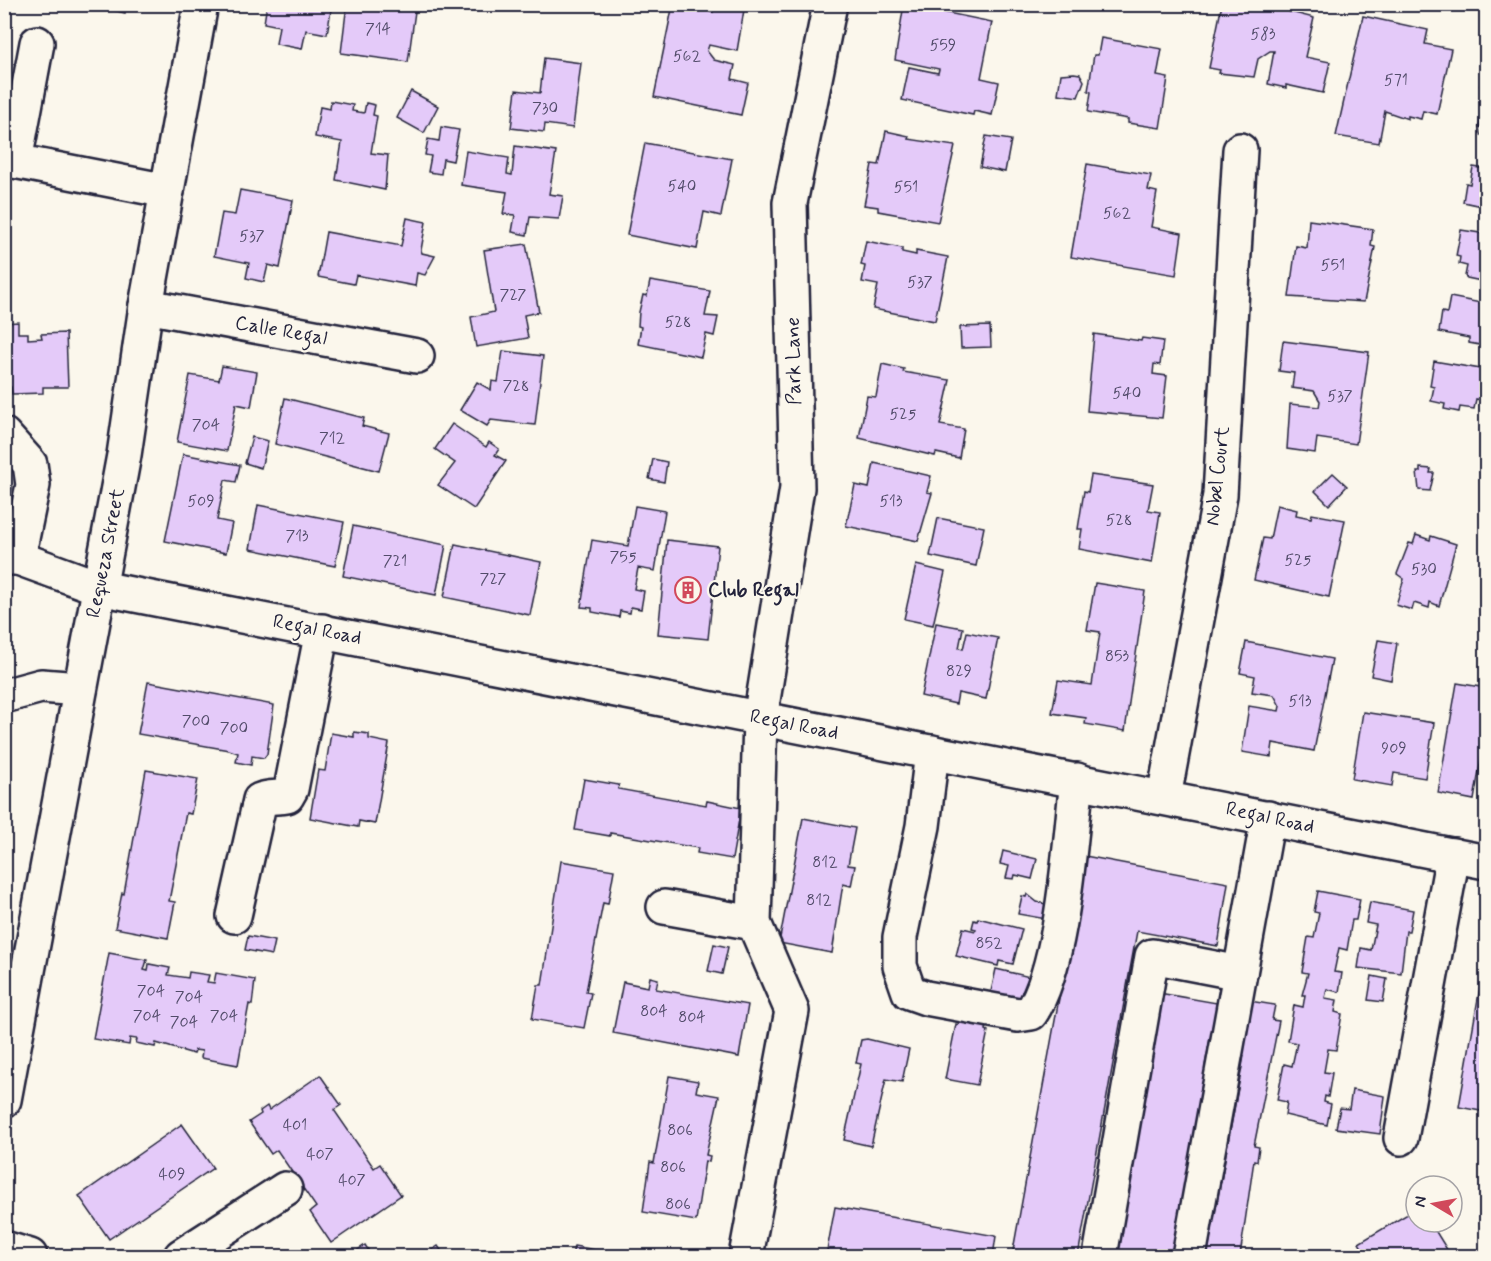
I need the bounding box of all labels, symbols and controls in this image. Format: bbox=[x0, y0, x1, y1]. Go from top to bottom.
house number: 714 bbox=[365, 19, 391, 40]
house number: 583 bbox=[1251, 24, 1276, 45]
house number: 559 bbox=[930, 35, 956, 56]
house number: 562 bbox=[673, 46, 701, 67]
house number: 571 bbox=[1384, 70, 1408, 91]
house number: 730 bbox=[532, 98, 558, 119]
house number: 540 bbox=[668, 176, 696, 197]
house number: 551 bbox=[894, 177, 918, 198]
house number: 562 bbox=[1103, 203, 1131, 224]
house number: 537 bbox=[239, 226, 265, 247]
house number: 551 bbox=[1321, 255, 1345, 276]
house number: 537 bbox=[907, 272, 933, 293]
house number: 727 bbox=[499, 285, 527, 306]
street label: Calle Regal bbox=[232, 310, 329, 354]
house number: 528 bbox=[665, 312, 691, 333]
street label: Park Lane bbox=[780, 317, 808, 405]
house number: 728 bbox=[503, 376, 529, 397]
house number: 540 bbox=[1113, 383, 1141, 404]
house number: 537 bbox=[1327, 386, 1353, 407]
house number: 525 bbox=[890, 404, 917, 425]
house number: 704 bbox=[192, 415, 220, 436]
street label: Nobel Court bbox=[1199, 425, 1237, 527]
house number: 712 bbox=[319, 428, 346, 449]
street label: Requeza Street bbox=[80, 485, 132, 620]
house number: 509 bbox=[187, 491, 215, 512]
house number: 513 bbox=[879, 491, 903, 512]
house number: 528 bbox=[1106, 510, 1132, 531]
house number: 713 bbox=[285, 526, 309, 547]
house number: 755 bbox=[609, 547, 637, 568]
house number: 525 bbox=[1285, 550, 1312, 571]
house number: 721 bbox=[383, 551, 407, 572]
house number: 530 bbox=[1411, 559, 1437, 580]
house number: 727 bbox=[479, 569, 507, 590]
building icon: Club Regal bbox=[673, 575, 703, 605]
place label: Club Regal bbox=[708, 577, 799, 606]
street label: Regal Road bbox=[270, 608, 364, 654]
house number: 853 bbox=[1105, 646, 1130, 667]
house number: 829 bbox=[946, 661, 972, 682]
house number: 513 bbox=[1288, 691, 1312, 712]
street label: Regal Road bbox=[747, 703, 841, 749]
house number: 700 bbox=[182, 711, 210, 732]
house number: 700 bbox=[220, 718, 248, 739]
house number: 909 bbox=[1381, 738, 1407, 759]
street label: Regal Road bbox=[1223, 795, 1317, 842]
house number: 812 bbox=[812, 852, 838, 873]
house number: 812 bbox=[806, 890, 832, 911]
house number: 852 bbox=[975, 933, 1003, 954]
house number: 704 bbox=[137, 981, 165, 1002]
house number: 704 bbox=[175, 987, 203, 1008]
house number: 804 bbox=[640, 1001, 668, 1022]
house number: 704 bbox=[133, 1006, 161, 1027]
house number: 704 bbox=[210, 1006, 238, 1027]
house number: 804 bbox=[678, 1007, 706, 1028]
house number: 704 bbox=[170, 1012, 198, 1033]
house number: 401 bbox=[283, 1115, 307, 1136]
house number: 806 bbox=[667, 1120, 693, 1141]
house number: 407 bbox=[306, 1144, 334, 1165]
house number: 806 bbox=[660, 1157, 686, 1178]
house number: 409 bbox=[159, 1164, 185, 1185]
house number: 407 bbox=[338, 1170, 366, 1191]
north arrow bbox=[1404, 1174, 1464, 1234]
house number: 806 bbox=[665, 1194, 691, 1215]
text: N bbox=[1409, 1195, 1432, 1209]

